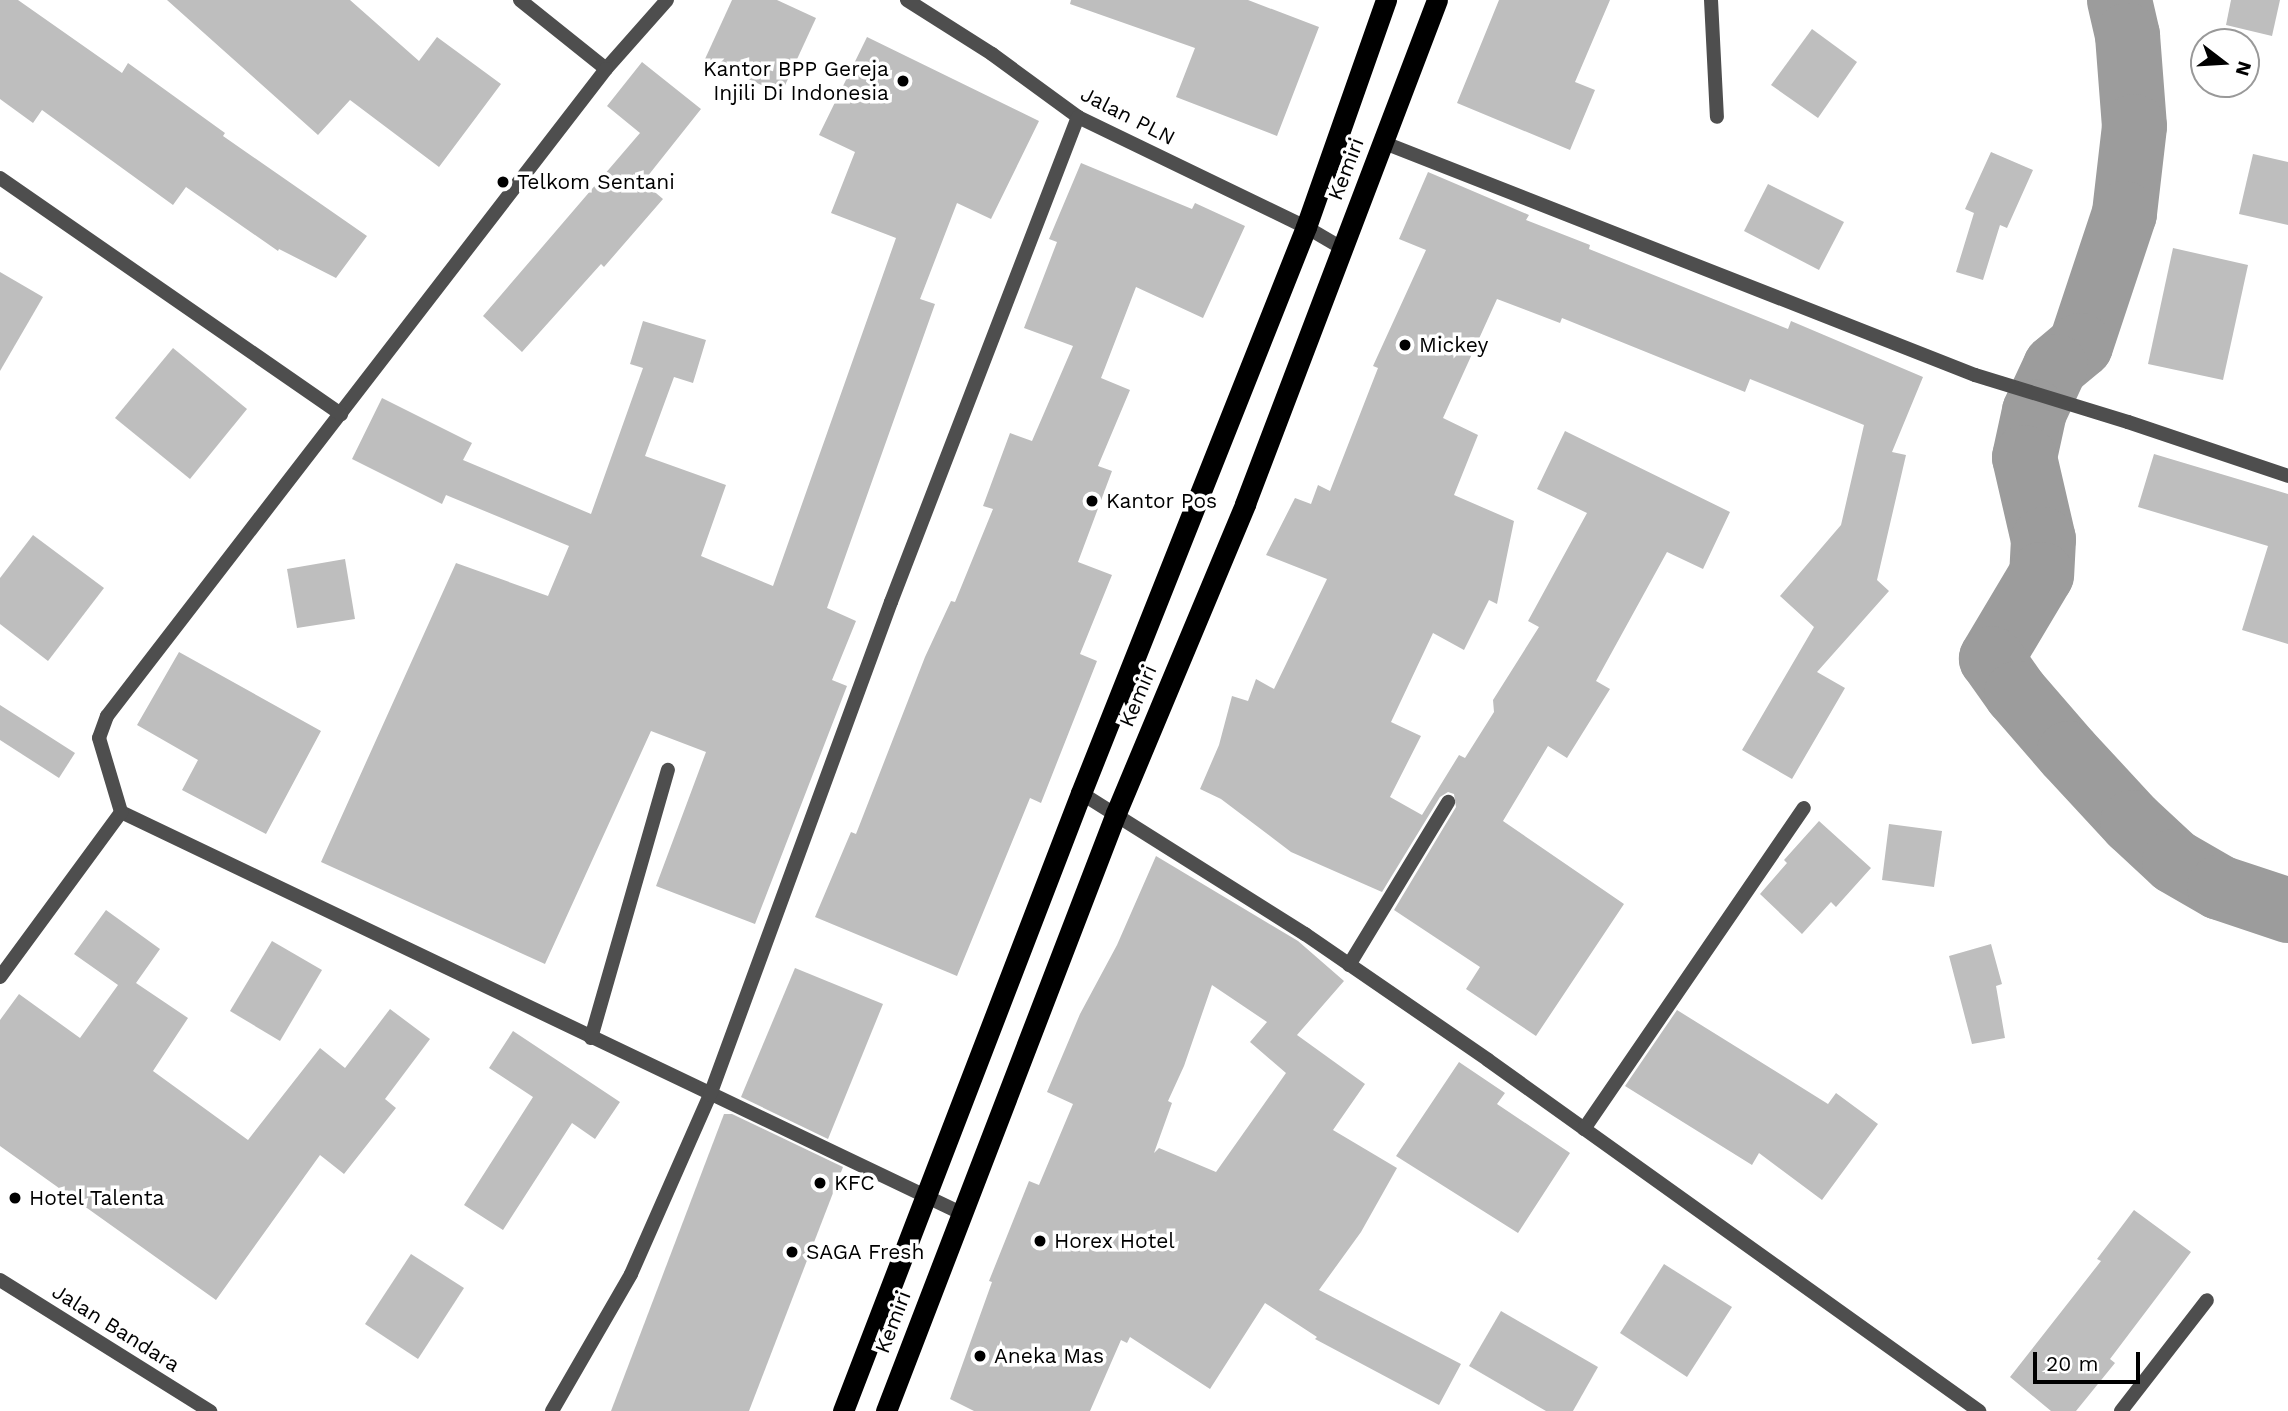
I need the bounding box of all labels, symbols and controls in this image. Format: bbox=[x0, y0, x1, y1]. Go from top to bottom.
north arrow bbox=[2190, 28, 2260, 98]
place label: Kantor BPP Gereja Injili Di Indonesia bbox=[702, 56, 889, 106]
text: N bbox=[2231, 59, 2257, 79]
marker: Kantor BPP Gereja Injili Di Indonesia bbox=[895, 73, 911, 89]
street label: Jalan PLN bbox=[1077, 81, 1179, 151]
street label: Kemiri bbox=[1323, 134, 1369, 204]
place label: Telkom Sentani bbox=[517, 169, 675, 195]
marker: Telkom Sentani bbox=[495, 174, 511, 190]
place label: Mickey bbox=[1419, 332, 1488, 358]
marker: Mickey bbox=[1397, 337, 1413, 353]
place label: Kantor Pos bbox=[1106, 488, 1218, 514]
marker: Kantor Pos bbox=[1084, 493, 1100, 509]
street label: Kemiri bbox=[1114, 661, 1162, 731]
place label: KFC bbox=[834, 1170, 875, 1196]
marker: KFC bbox=[812, 1175, 828, 1191]
place label: Hotel Talenta bbox=[29, 1185, 166, 1211]
marker: Hotel Talenta bbox=[7, 1190, 23, 1206]
place label: Horex Hotel bbox=[1054, 1228, 1175, 1254]
marker: Horex Hotel bbox=[1032, 1233, 1048, 1249]
place label: SAGA Fresh bbox=[806, 1239, 925, 1265]
marker: SAGA Fresh bbox=[784, 1244, 800, 1260]
street label: Jalan Bandara bbox=[48, 1279, 184, 1377]
street label: Kemiri bbox=[870, 1287, 916, 1357]
scale bar bbox=[2036, 1338, 2143, 1382]
place label: Aneka Mas bbox=[994, 1343, 1104, 1369]
marker: Aneka Mas bbox=[972, 1348, 988, 1364]
text: 20 m bbox=[2046, 1351, 2098, 1376]

